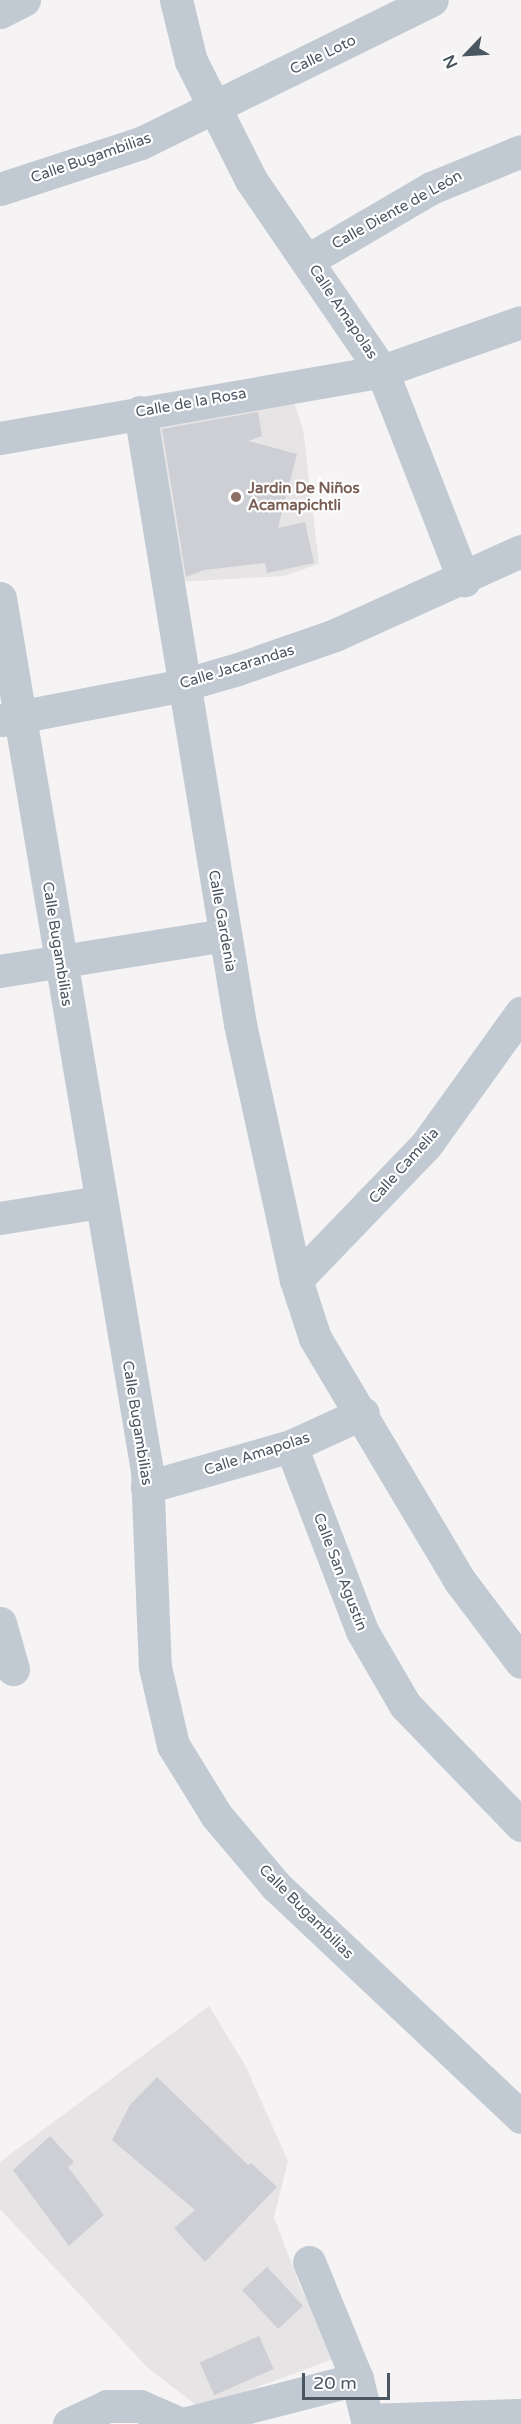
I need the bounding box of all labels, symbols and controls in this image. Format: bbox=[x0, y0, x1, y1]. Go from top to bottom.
north arrow bbox=[437, 24, 497, 84]
street label: Calle Loto bbox=[287, 31, 359, 79]
text: N bbox=[439, 52, 462, 72]
street label: Calle Bugambilias bbox=[28, 129, 154, 187]
street label: Calle Diente de León bbox=[329, 167, 465, 253]
street label: Calle Amapolas bbox=[305, 261, 381, 363]
street label: Calle de la Rosa bbox=[134, 384, 248, 422]
place label: Jardin De Niños Acamapichtli bbox=[248, 479, 360, 514]
marker: Jardin De Niños Acamapichtli bbox=[229, 490, 243, 504]
street label: Calle Jacarandas bbox=[177, 641, 297, 693]
street label: Calle Gardenia bbox=[204, 869, 240, 973]
street label: Calle Bugambilias bbox=[38, 880, 76, 1008]
street label: Calle Camelia bbox=[365, 1124, 443, 1208]
street label: Calle Bugambilias bbox=[118, 1359, 156, 1487]
street label: Calle Amapolas bbox=[202, 1428, 312, 1480]
street label: Calle San Agustín bbox=[309, 1511, 371, 1633]
street label: Calle Bugambilias bbox=[255, 1861, 357, 1963]
scale bar bbox=[305, 2361, 394, 2399]
text: 20 m bbox=[313, 2372, 357, 2394]

